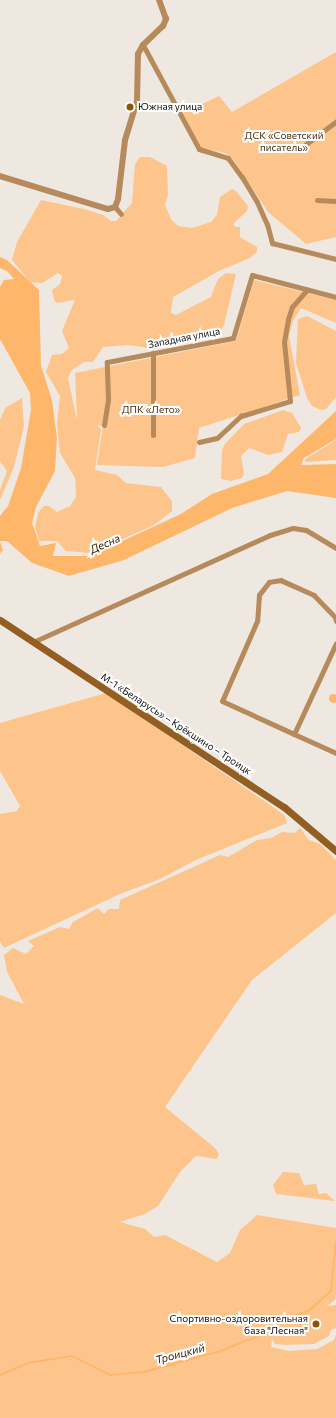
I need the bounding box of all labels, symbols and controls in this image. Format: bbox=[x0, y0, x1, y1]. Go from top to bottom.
place label: Южная улица bbox=[138, 101, 202, 113]
marker: Южная улица bbox=[125, 102, 135, 112]
park label: ДСК «Советский писатель» bbox=[245, 129, 323, 152]
street label: Западная улица bbox=[147, 325, 221, 351]
park label: ДПК «Лето» bbox=[122, 404, 180, 416]
water label: Десна bbox=[88, 531, 122, 557]
street label: М-1 «Беларусь» – Крёкшино – Троицк bbox=[98, 671, 254, 777]
place label: Спортивно-оздоровительная база "Лесная" bbox=[170, 1312, 308, 1336]
marker: Спортивно-оздоровительная база "Лесная" bbox=[311, 1319, 321, 1329]
water label: Троицкий bbox=[154, 1341, 206, 1367]

